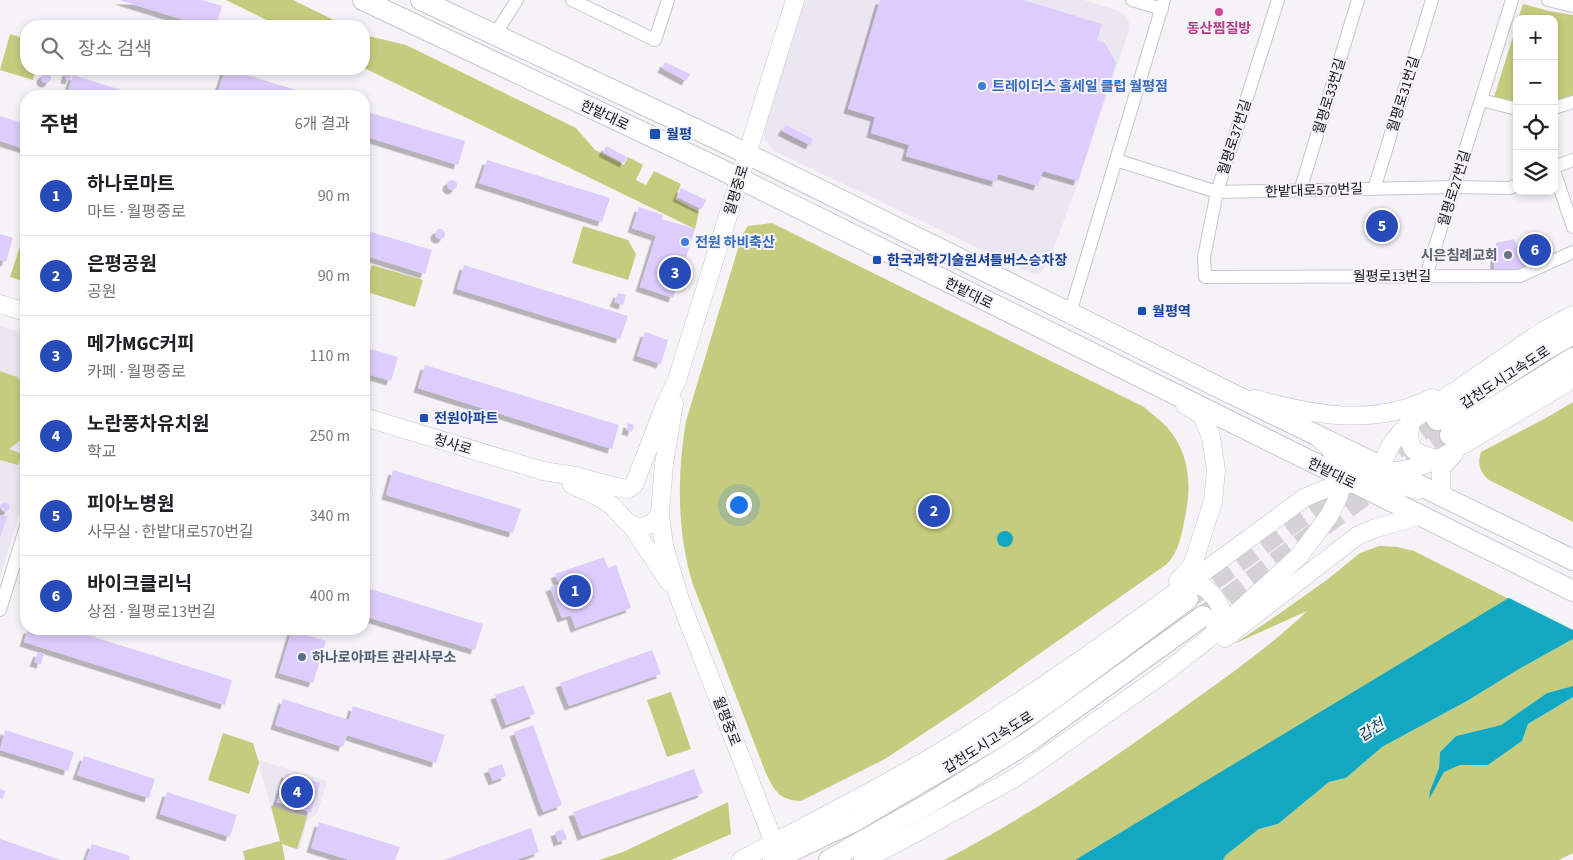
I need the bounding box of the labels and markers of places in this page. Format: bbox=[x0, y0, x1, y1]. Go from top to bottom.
marker: 동산찜질방 bbox=[1213, 6, 1225, 18]
place label: 동산찜질방 bbox=[1187, 19, 1251, 39]
place label: 트레이더스 홀세일 클럽 월평점 bbox=[992, 77, 1168, 97]
marker: 트레이더스 홀세일 클럽 월평점 bbox=[976, 80, 988, 92]
place label: 월평 bbox=[666, 125, 692, 145]
marker: 월평 bbox=[648, 127, 662, 141]
pin: 5 bbox=[1366, 207, 1398, 245]
pin: 6 bbox=[1519, 231, 1551, 269]
place label: 전원 하비축산 bbox=[695, 233, 775, 253]
marker: 전원 하비축산 bbox=[679, 236, 691, 248]
place label: 시은침례교회 bbox=[1421, 246, 1498, 266]
marker: 시은침례교회 bbox=[1502, 249, 1514, 261]
place label: 한국과학기술원셔틀버스승차장 bbox=[887, 251, 1067, 271]
pin: 3 bbox=[659, 254, 691, 292]
marker: 한국과학기술원셔틀버스승차장 bbox=[871, 254, 883, 266]
place label: 월평역 bbox=[1152, 302, 1191, 322]
marker: 월평역 bbox=[1136, 305, 1148, 317]
place label: 전원아파트 bbox=[434, 409, 499, 429]
marker: 전원아파트 bbox=[418, 412, 430, 424]
pin: 2 bbox=[918, 492, 950, 530]
pin: 1 bbox=[559, 572, 591, 610]
place label: 하나로아파트 관리사무소 bbox=[312, 648, 457, 668]
marker: 하나로아파트 관리사무소 bbox=[296, 651, 308, 663]
pin: 4 bbox=[281, 773, 313, 811]

